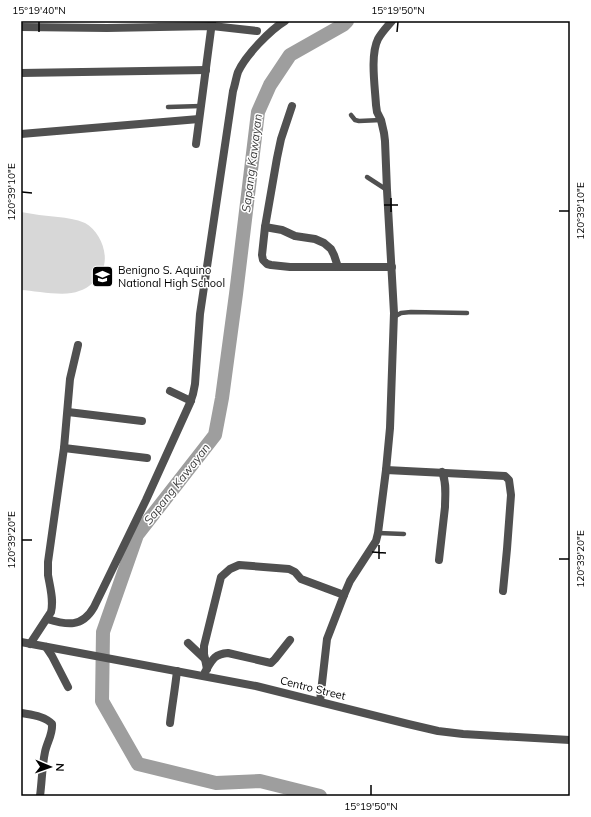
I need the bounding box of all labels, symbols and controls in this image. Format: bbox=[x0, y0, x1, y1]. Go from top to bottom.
text: 15°19'40"N bbox=[12, 4, 66, 17]
text: 15°19'50"N bbox=[371, 4, 425, 17]
water label: Sapang Kawayan bbox=[238, 113, 265, 213]
text: 120°39'10"E bbox=[5, 163, 18, 221]
text: 120°39'10"E bbox=[574, 182, 587, 240]
school or university icon: Benigno S. Aquino National High School bbox=[90, 263, 116, 289]
place label: Benigno S. Aquino National High School bbox=[118, 263, 225, 290]
water label: Sapang Kawayan bbox=[140, 440, 213, 527]
text: 120°39'20"E bbox=[5, 511, 18, 569]
text: 120°39'20"E bbox=[574, 530, 587, 588]
street label: Centro Street bbox=[279, 673, 347, 703]
north arrow bbox=[30, 747, 70, 787]
text: N bbox=[53, 763, 67, 772]
text: 15°19'50"N bbox=[344, 800, 398, 813]

